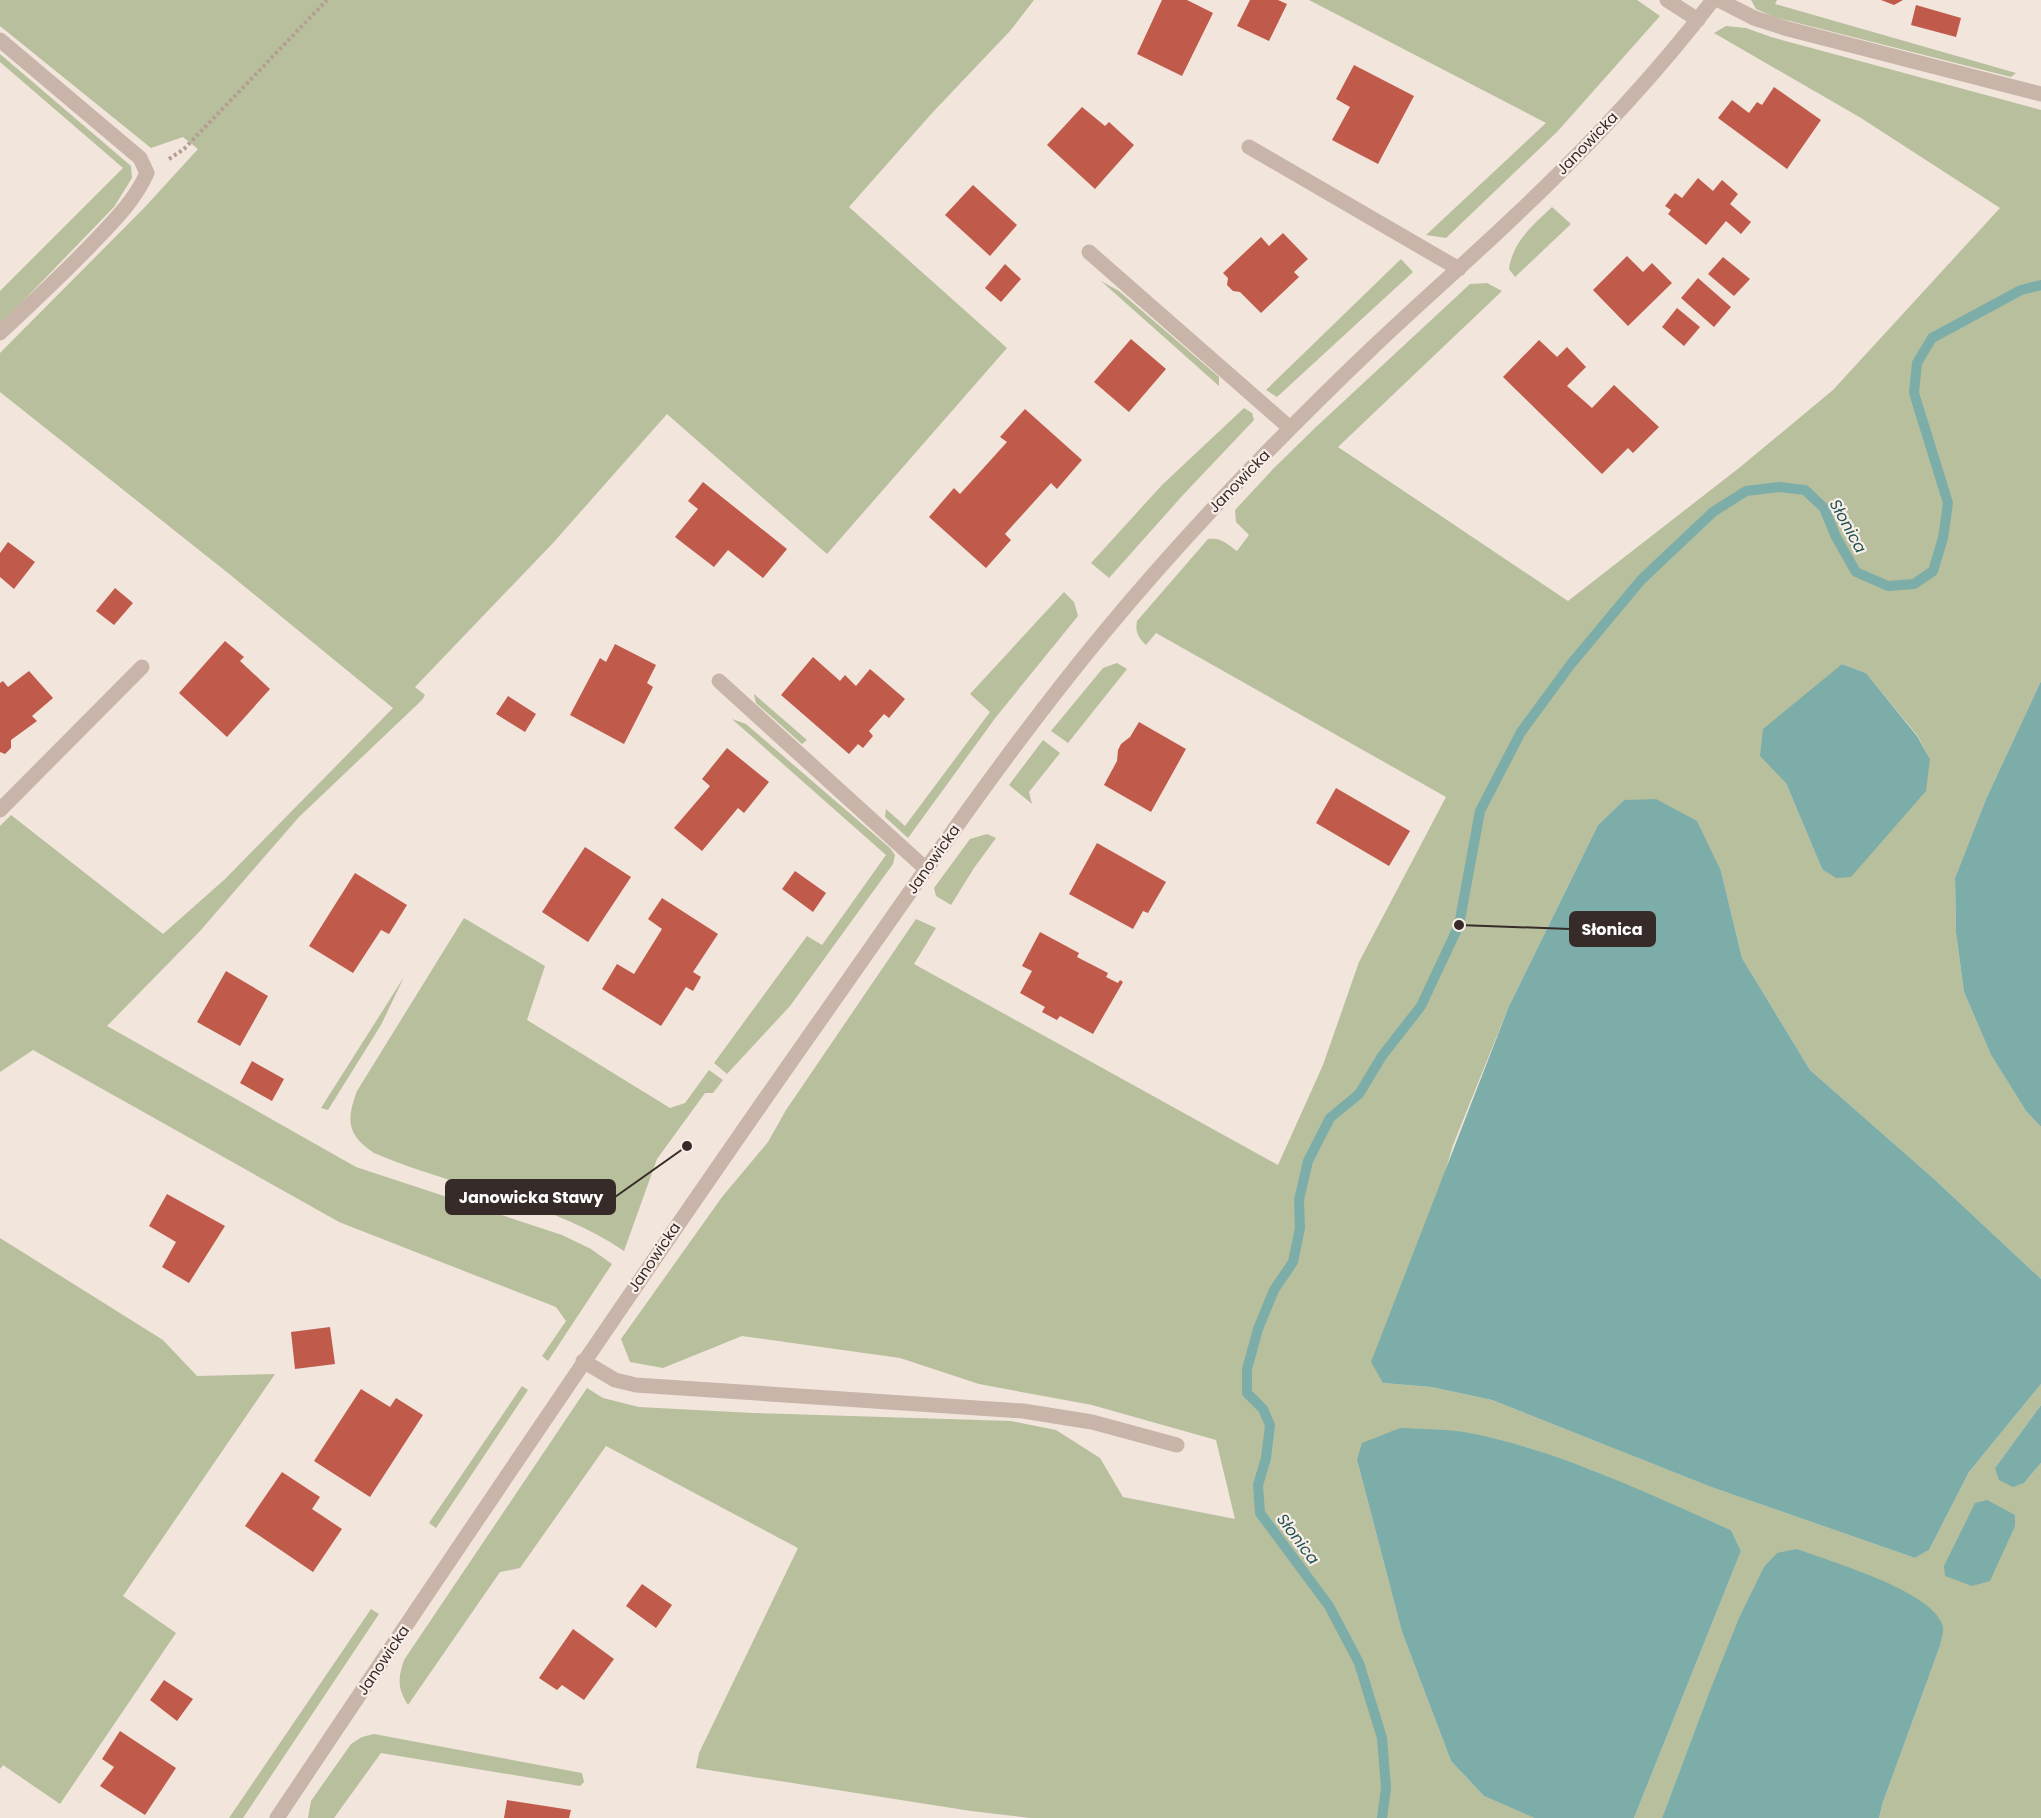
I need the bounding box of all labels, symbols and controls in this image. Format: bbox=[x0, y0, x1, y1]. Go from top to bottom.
street label: Janowicka bbox=[1552, 107, 1622, 179]
street label: Janowicka bbox=[1204, 445, 1274, 517]
water label: Słonica bbox=[1824, 495, 1872, 557]
street label: Janowicka bbox=[901, 820, 965, 898]
callout: Słonica bbox=[1570, 912, 1655, 946]
text: Słonica bbox=[1581, 918, 1643, 941]
callout: Janowicka Stawy bbox=[446, 1180, 615, 1214]
text: Janowicka Stawy bbox=[459, 1186, 604, 1209]
street label: Janowicka bbox=[623, 1218, 685, 1296]
water label: Słonica bbox=[1271, 1509, 1325, 1569]
street label: Janowicka bbox=[352, 1621, 414, 1699]

